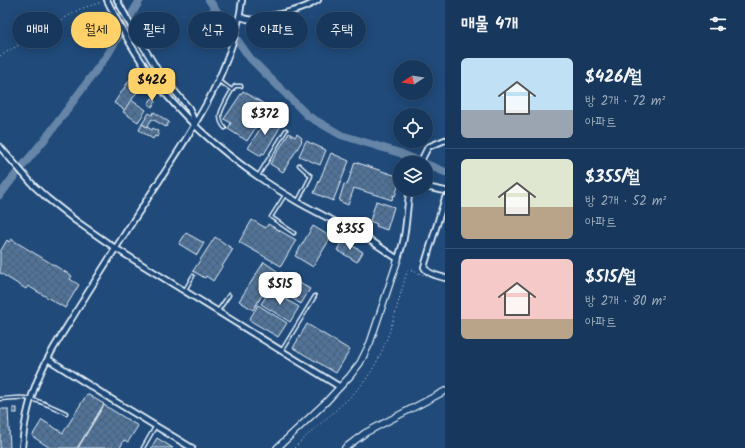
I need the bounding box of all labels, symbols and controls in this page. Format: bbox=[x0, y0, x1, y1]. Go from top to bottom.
text: 매물 4개 bbox=[461, 11, 518, 38]
chip: 매매 bbox=[12, 12, 63, 48]
chip: 월세 bbox=[71, 12, 121, 48]
chip: 필터 bbox=[129, 12, 180, 48]
chip: 신규 bbox=[188, 12, 238, 48]
chip: 아파트 bbox=[246, 12, 308, 48]
chip: 주택 bbox=[316, 12, 366, 48]
icon: filters bbox=[707, 13, 729, 35]
north arrow bbox=[393, 60, 433, 100]
map controls bbox=[393, 60, 433, 196]
text: $426/월 bbox=[585, 64, 642, 91]
pin: $426 bbox=[128, 68, 176, 102]
text: $426 bbox=[137, 70, 167, 91]
icon: home bbox=[493, 74, 541, 122]
text: 방 2개 · 72 m² bbox=[585, 91, 665, 112]
pin: $372 bbox=[241, 102, 289, 136]
text: $372 bbox=[251, 104, 279, 125]
button: locate bbox=[393, 108, 433, 148]
text: 아파트 bbox=[585, 112, 616, 133]
button: layers bbox=[393, 156, 433, 196]
text: $355/월 bbox=[585, 164, 640, 191]
icon: home bbox=[493, 175, 541, 223]
text: 방 2개 · 52 m² bbox=[585, 191, 666, 212]
text: 아파트 bbox=[585, 212, 616, 233]
pin: $355 bbox=[326, 217, 374, 251]
text: $355 bbox=[336, 219, 364, 240]
text: $515/월 bbox=[585, 264, 636, 291]
pin: $515 bbox=[256, 272, 304, 306]
text: $515 bbox=[268, 274, 292, 295]
icon: home bbox=[493, 275, 541, 323]
text: 방 2개 · 80 m² bbox=[585, 291, 666, 312]
text: 아파트 bbox=[585, 312, 616, 333]

